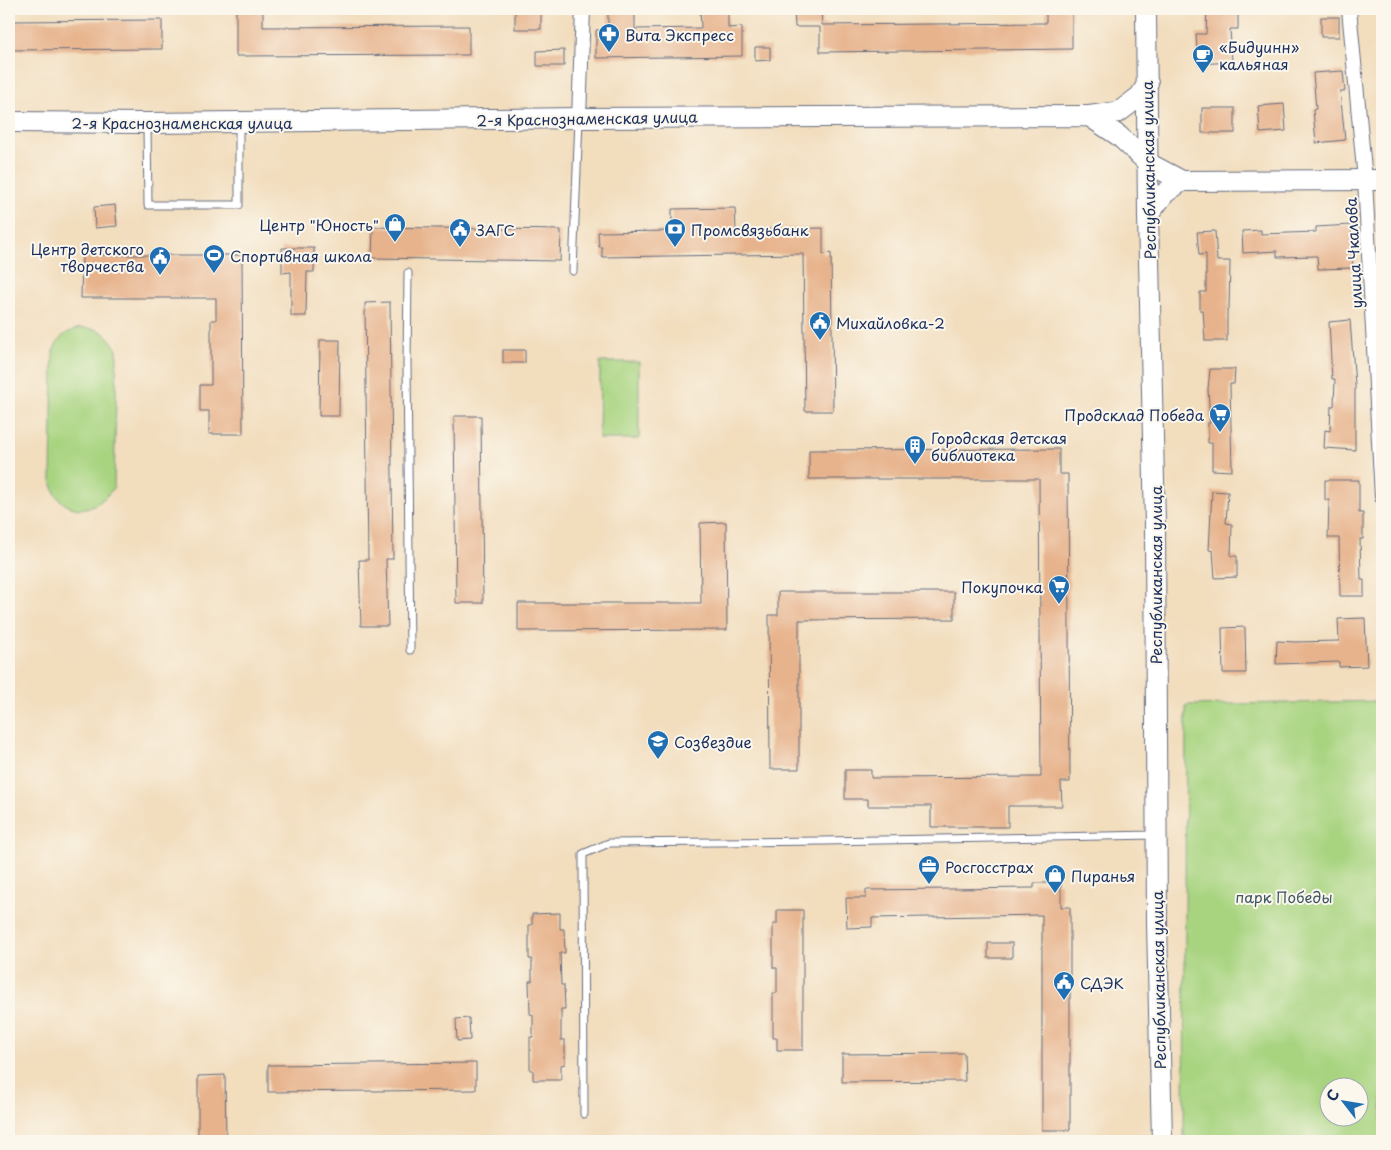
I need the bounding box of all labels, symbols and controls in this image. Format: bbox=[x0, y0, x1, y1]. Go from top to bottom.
pharmacy icon: Вита Экспресс bbox=[597, 22, 621, 53]
place label: Вита Экспресс bbox=[625, 23, 734, 46]
place label: «Бидуинн» кальяная bbox=[1219, 35, 1300, 75]
cafe icon: «Бидуинн» кальяная bbox=[1191, 43, 1215, 74]
street label: Республиканская улица bbox=[1135, 80, 1161, 260]
street label: 2-я Краснознаменская улица bbox=[476, 105, 698, 131]
street label: 2-я Краснознаменская улица bbox=[71, 111, 293, 134]
street label: улица Чкалова bbox=[1339, 196, 1367, 309]
shop icon: Центр "Юность" bbox=[383, 212, 407, 243]
place label: Центр "Юность" bbox=[260, 213, 379, 236]
public building icon: ЗАГС bbox=[448, 217, 472, 248]
bank icon: Промсвязьбанк bbox=[663, 217, 687, 248]
place label: ЗАГС bbox=[475, 218, 515, 241]
place label: Промсвязьбанк bbox=[691, 218, 809, 241]
place label: Центр детского творчества bbox=[31, 237, 145, 277]
sports icon: Спортивная школа bbox=[202, 243, 226, 274]
place label: Спортивная школа bbox=[230, 244, 372, 267]
public building icon: Центр детского творчества bbox=[148, 245, 172, 276]
public building icon: Михайловка-2 bbox=[808, 310, 832, 341]
place label: Михайловка-2 bbox=[836, 311, 945, 334]
supermarket icon: Продсклад Победа bbox=[1208, 402, 1232, 433]
place label: Продсклад Победа bbox=[1064, 403, 1205, 426]
place label: Городская детская библиотека bbox=[931, 426, 1067, 466]
building icon: Городская детская библиотека bbox=[903, 434, 927, 465]
street label: Республиканская улица bbox=[1144, 485, 1167, 664]
supermarket icon: Покупочка bbox=[1047, 574, 1071, 605]
place label: Покупочка bbox=[961, 575, 1044, 598]
school or university icon: Созвездие bbox=[646, 729, 670, 760]
place label: Созвездие bbox=[674, 730, 752, 753]
office icon: Росгосстрах bbox=[917, 854, 941, 885]
place label: Росгосстрах bbox=[945, 855, 1034, 878]
shop icon: Пиранья bbox=[1043, 863, 1067, 894]
place label: Пиранья bbox=[1071, 864, 1135, 887]
park label: парк Победы bbox=[1235, 885, 1333, 908]
street label: Республиканская улица bbox=[1145, 890, 1171, 1070]
public building icon: СДЭК bbox=[1052, 970, 1076, 1001]
place label: СДЭК bbox=[1080, 971, 1124, 994]
north arrow bbox=[1318, 1078, 1368, 1128]
text: С bbox=[1321, 1085, 1344, 1105]

